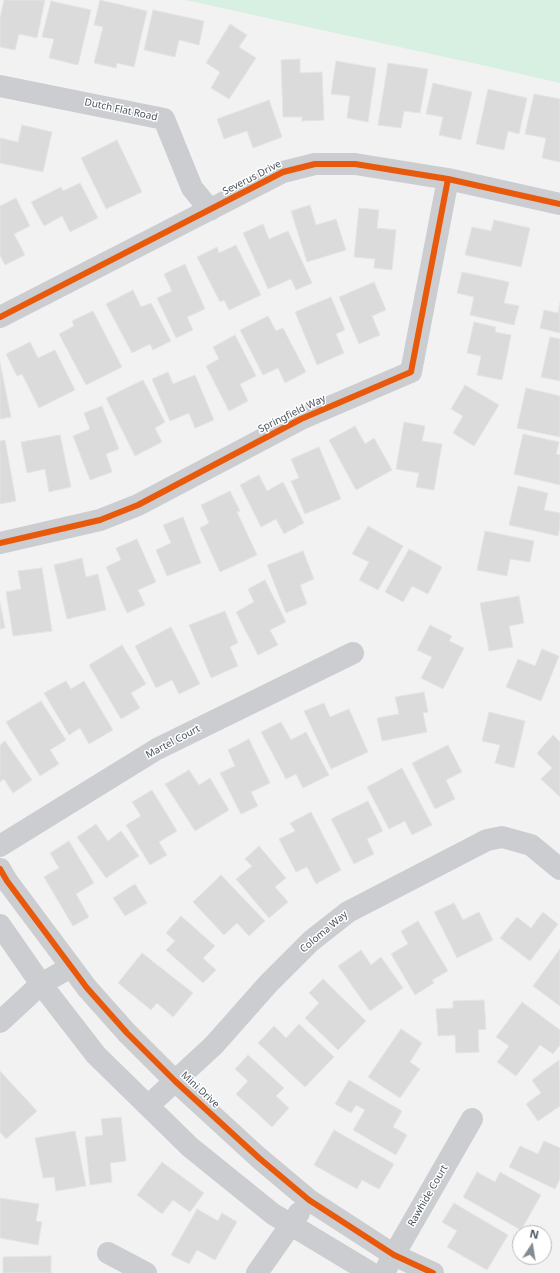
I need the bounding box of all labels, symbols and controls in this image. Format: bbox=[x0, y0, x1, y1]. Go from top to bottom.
street label: Dutch Flat Road bbox=[83, 96, 159, 124]
street label: Severus Drive bbox=[221, 158, 283, 198]
street label: Springfield Way bbox=[256, 393, 328, 435]
street label: Martel Court bbox=[144, 723, 202, 761]
street label: Coloma Way bbox=[298, 909, 350, 955]
street label: Mini Drive bbox=[178, 1069, 222, 1111]
street label: Rawhide Court bbox=[406, 1163, 450, 1229]
north arrow bbox=[512, 1225, 552, 1265]
text: N bbox=[528, 1225, 540, 1242]

